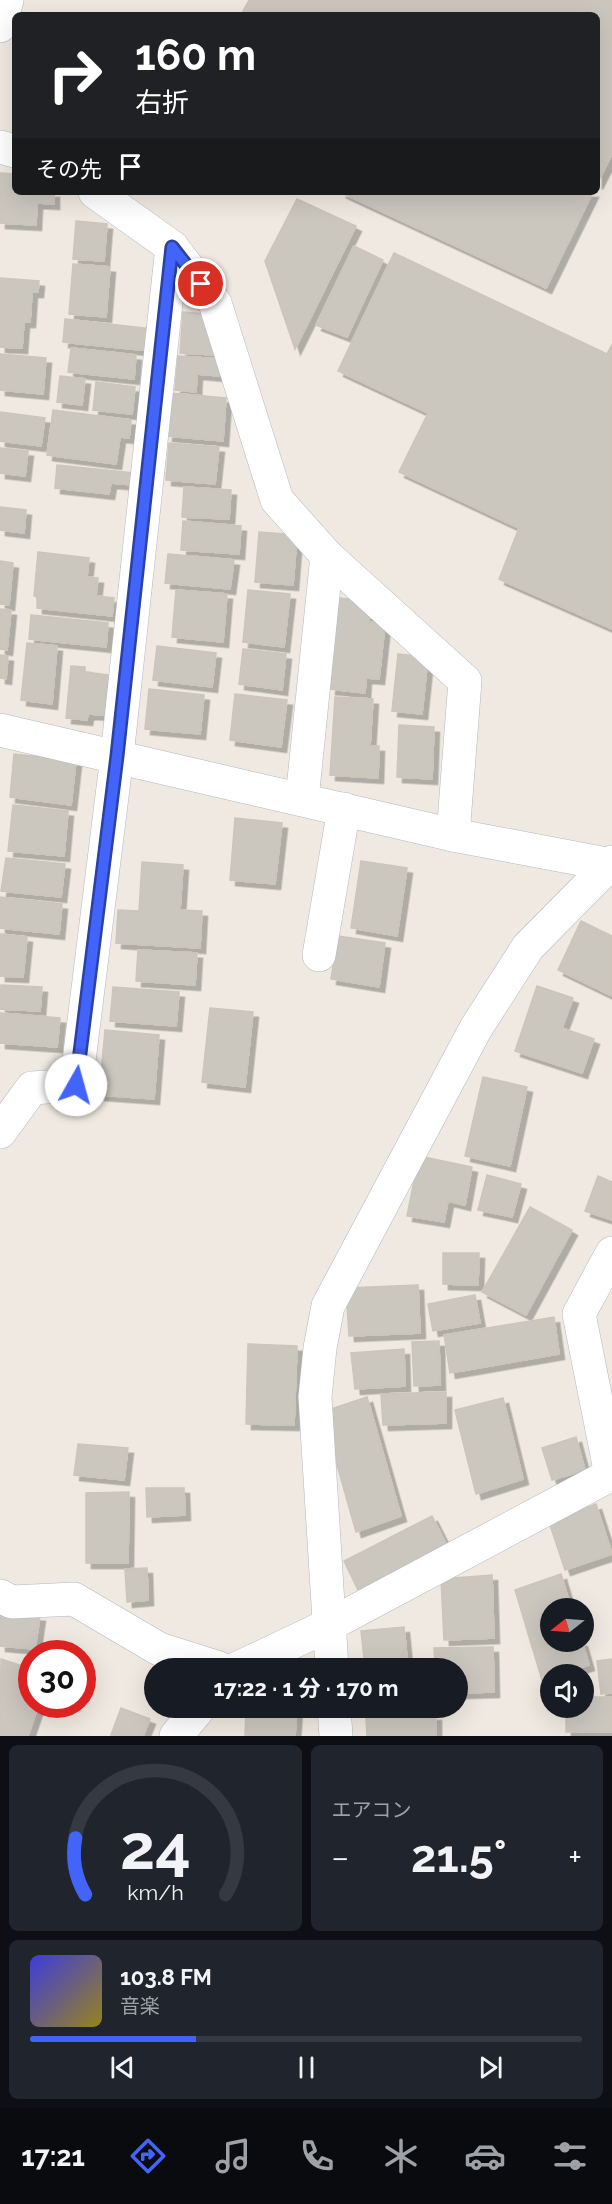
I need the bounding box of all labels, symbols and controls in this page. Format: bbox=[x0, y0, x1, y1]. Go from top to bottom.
text: 160 m bbox=[135, 31, 256, 80]
icon: right bbox=[36, 36, 114, 114]
text: 右折 bbox=[135, 87, 189, 118]
icon: arrive bbox=[114, 150, 147, 183]
text: その先 bbox=[36, 156, 102, 182]
pin bbox=[175, 258, 226, 309]
icon: arrive bbox=[184, 267, 217, 300]
position arrow bbox=[44, 1053, 108, 1117]
north arrow bbox=[540, 1598, 594, 1652]
map controls bbox=[540, 1598, 594, 1718]
speed limit sign: 30 bbox=[18, 1640, 96, 1718]
button: sound bbox=[540, 1664, 594, 1718]
text: 17:22 · 1 分 · 170 m bbox=[213, 1675, 399, 1701]
text: エアコン bbox=[332, 1798, 412, 1822]
text: 24 bbox=[120, 1810, 191, 1884]
text: 21.5° bbox=[411, 1830, 507, 1883]
text: − bbox=[332, 1838, 349, 1877]
text: + bbox=[568, 1838, 582, 1877]
text: km/h bbox=[127, 1880, 184, 1905]
text: 103.8 FM bbox=[120, 1964, 212, 1990]
text: 音楽 bbox=[120, 1994, 160, 2018]
icon: previous bbox=[106, 2051, 139, 2084]
icon: pause bbox=[290, 2051, 323, 2084]
icon: next bbox=[474, 2051, 507, 2084]
icon: directions bbox=[127, 2135, 169, 2177]
icon: music bbox=[212, 2135, 254, 2177]
icon: phone bbox=[296, 2135, 338, 2177]
icon: climate bbox=[380, 2135, 422, 2177]
icon: car bbox=[464, 2135, 506, 2177]
icon: filters bbox=[549, 2135, 591, 2177]
text: 17:21 bbox=[21, 2141, 85, 2172]

